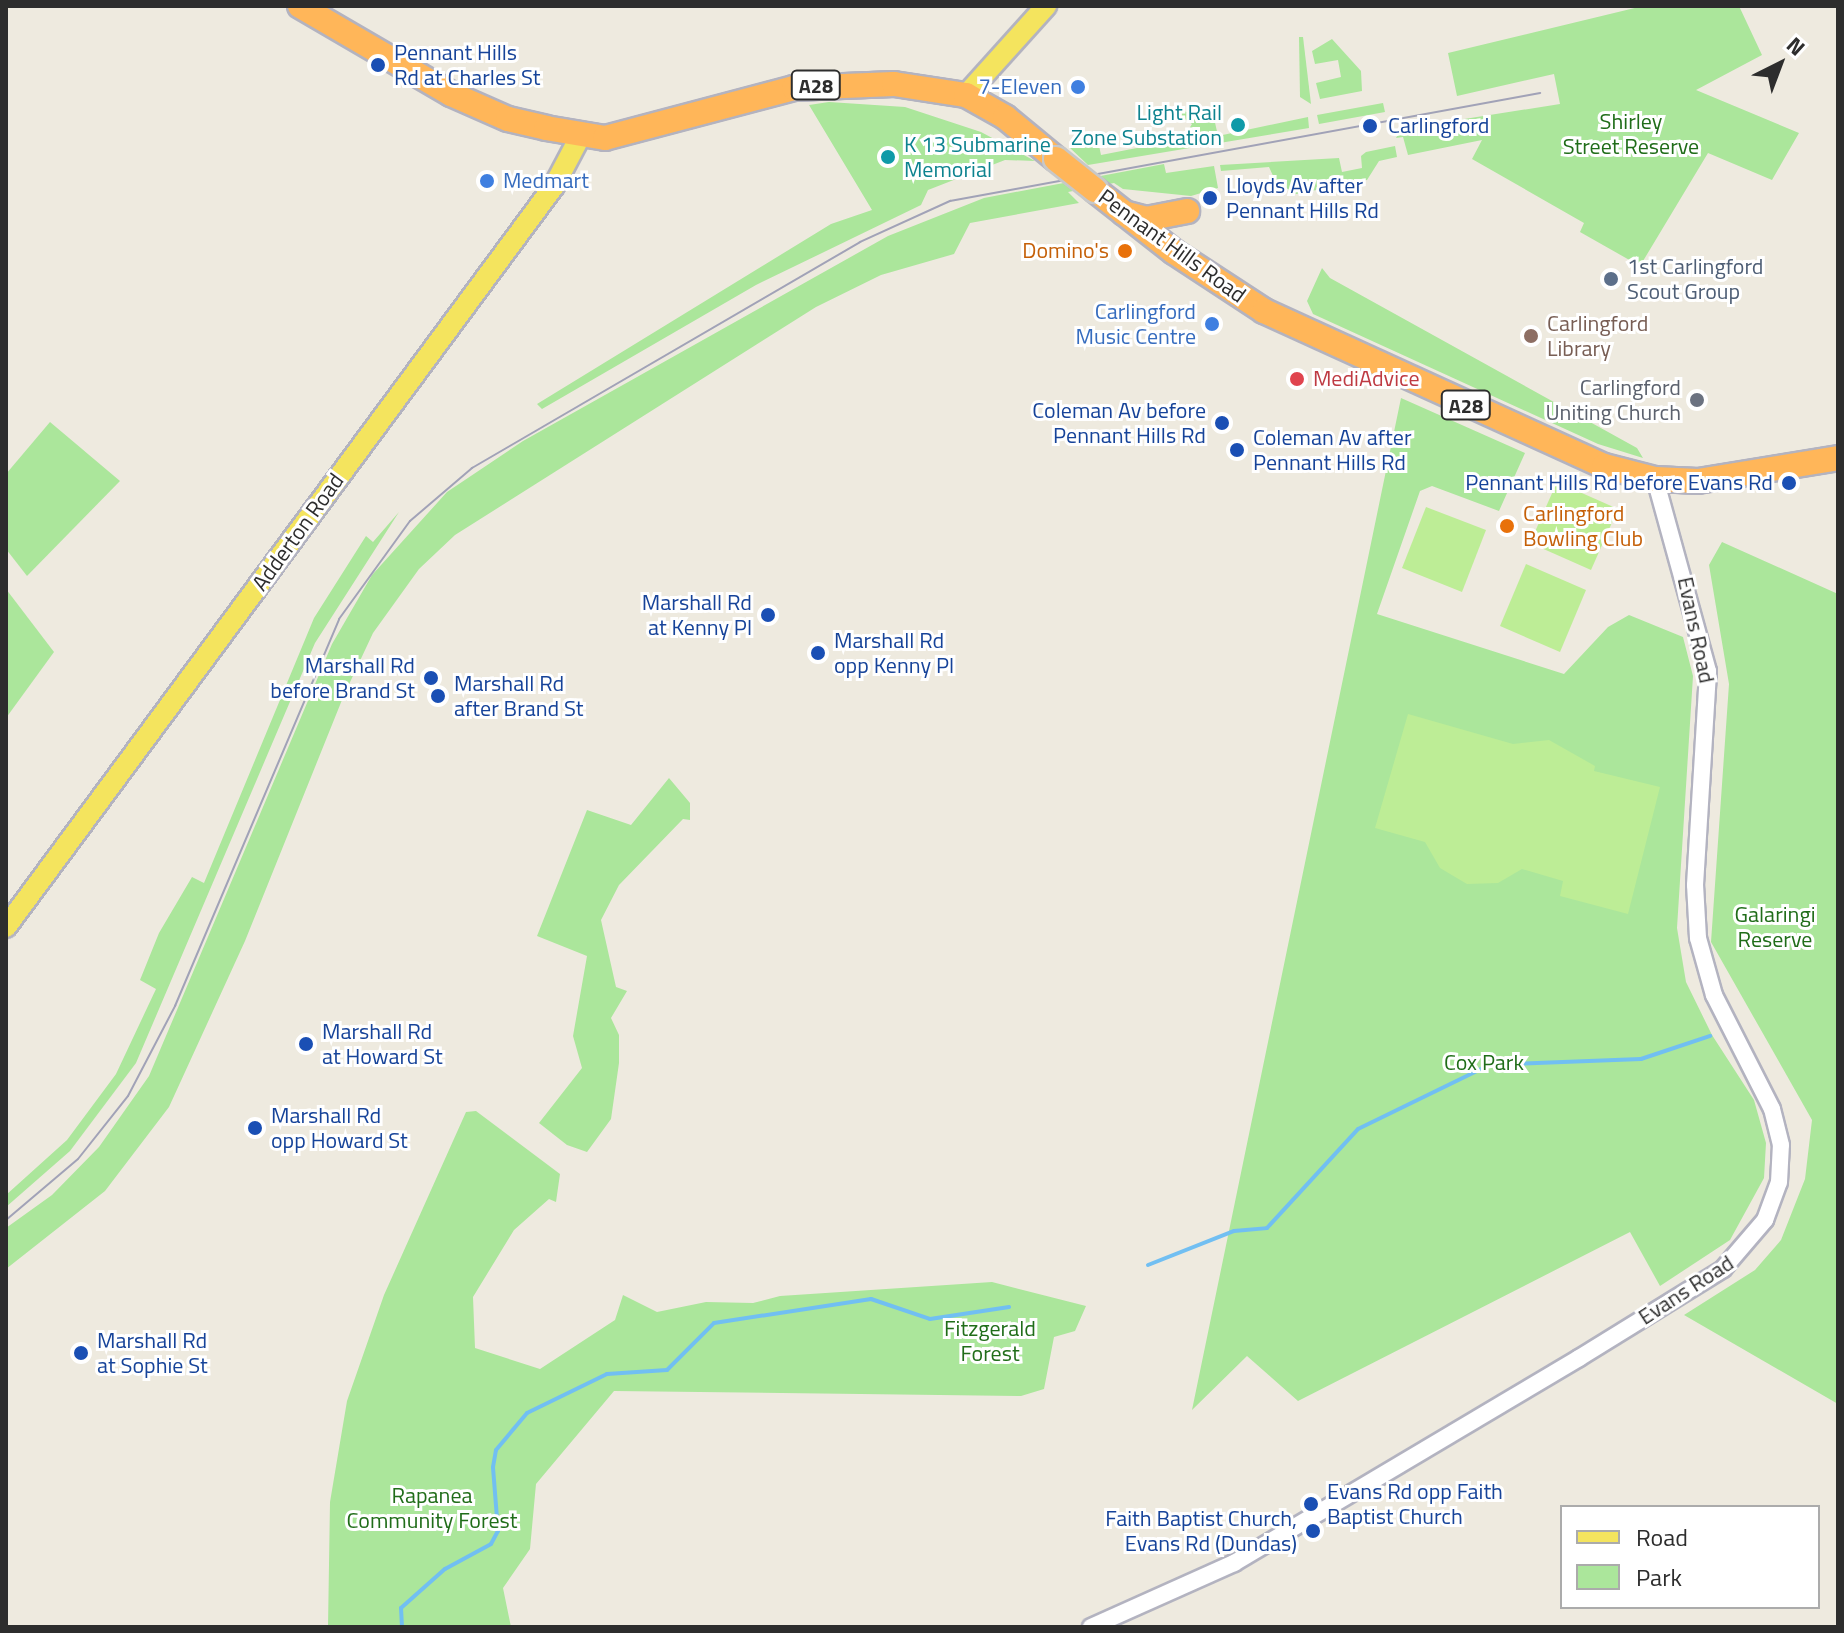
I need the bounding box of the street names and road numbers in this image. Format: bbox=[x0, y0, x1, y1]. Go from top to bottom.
road number: A28 bbox=[790, 69, 842, 101]
street label: Pennant Hills Road bbox=[1093, 184, 1251, 308]
road number: A28 bbox=[1440, 389, 1492, 421]
street label: Adderton Road bbox=[247, 468, 349, 596]
street label: Evans Road bbox=[1672, 575, 1720, 685]
street label: Evans Road bbox=[1634, 1250, 1738, 1330]

